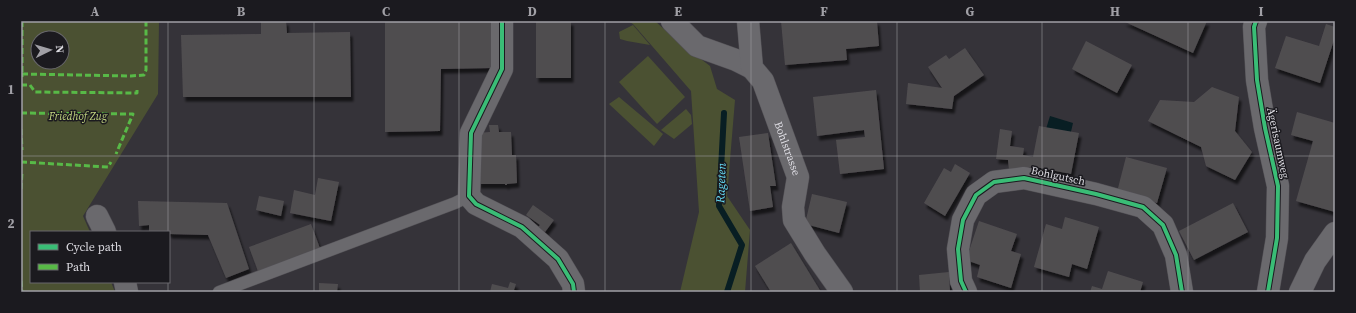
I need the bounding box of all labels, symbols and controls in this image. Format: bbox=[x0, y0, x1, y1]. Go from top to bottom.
text: A bbox=[91, 3, 100, 20]
text: B bbox=[237, 3, 246, 20]
text: C bbox=[382, 3, 390, 20]
text: D bbox=[527, 3, 537, 20]
text: E bbox=[674, 3, 682, 20]
text: F bbox=[820, 3, 828, 20]
text: G bbox=[966, 3, 975, 20]
text: H bbox=[1110, 3, 1120, 20]
text: I bbox=[1258, 3, 1264, 20]
north arrow bbox=[30, 30, 70, 70]
text: N bbox=[52, 45, 67, 54]
text: 1 bbox=[7, 81, 15, 98]
street label: Ägerisaumweg bbox=[1263, 106, 1293, 180]
park label: Friedhof Zug bbox=[48, 109, 108, 124]
street label: Bohlstrasse bbox=[771, 119, 804, 178]
water label: Rageten bbox=[712, 162, 730, 204]
street label: Bohlgutsch bbox=[1030, 163, 1087, 189]
text: 2 bbox=[7, 215, 15, 232]
legend bbox=[30, 231, 170, 283]
text: Cycle path bbox=[66, 239, 122, 255]
text: Path bbox=[66, 259, 90, 275]

